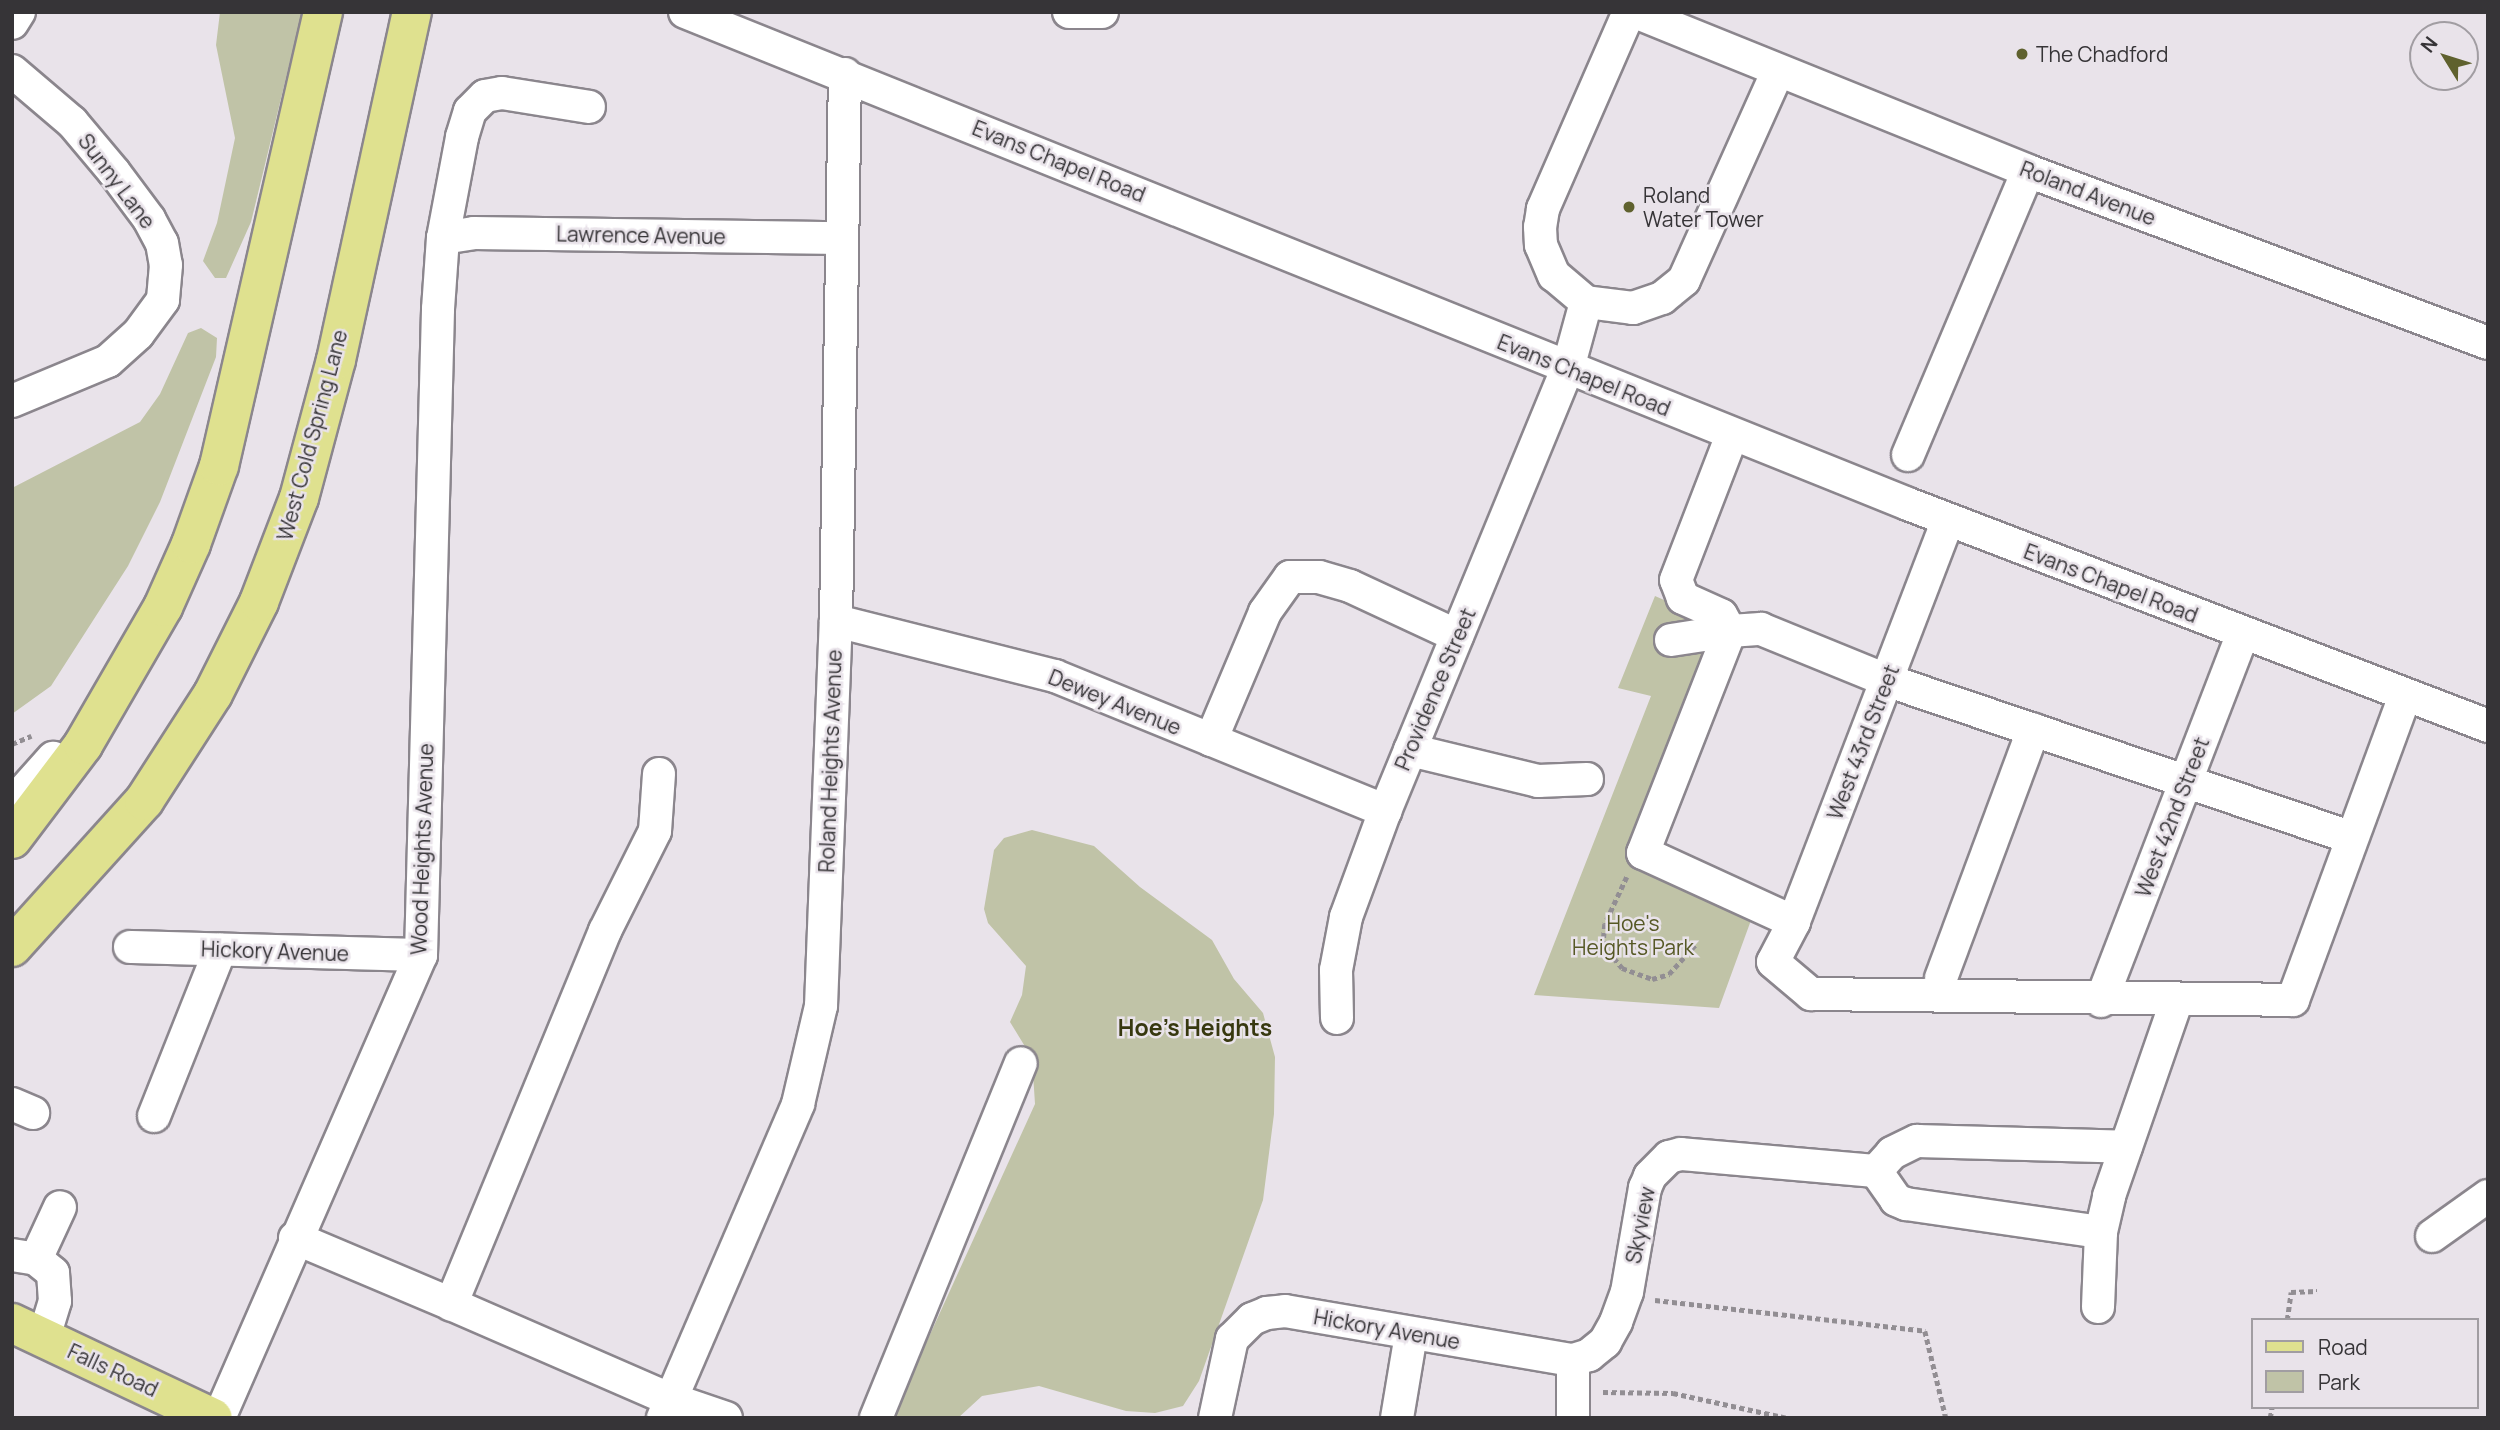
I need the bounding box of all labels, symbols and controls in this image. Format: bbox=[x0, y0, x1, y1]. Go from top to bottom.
north arrow bbox=[2409, 21, 2479, 91]
text: N bbox=[2415, 31, 2443, 58]
place label: The Chadford bbox=[2036, 41, 2168, 67]
marker: The Chadford bbox=[2014, 46, 2030, 62]
street label: Evans Chapel Road bbox=[969, 115, 1149, 207]
street label: Sunny Lane bbox=[73, 129, 161, 233]
street label: Roland Avenue bbox=[2017, 156, 2159, 230]
place label: Roland Water Tower bbox=[1643, 182, 1764, 232]
marker: Roland Water Tower bbox=[1621, 199, 1637, 215]
street label: Lawrence Avenue bbox=[556, 221, 726, 249]
street label: West Cold Spring Lane bbox=[272, 327, 352, 543]
street label: Evans Chapel Road bbox=[1494, 329, 1674, 421]
street label: Evans Chapel Road bbox=[2021, 538, 2201, 628]
street label: Providence Street bbox=[1389, 604, 1481, 774]
street label: Roland Heights Avenue bbox=[814, 649, 846, 873]
street label: West 43rd Street bbox=[1822, 661, 1904, 823]
street label: Dewey Avenue bbox=[1045, 664, 1185, 740]
street label: West 42nd Street bbox=[2130, 733, 2214, 901]
street label: Wood Heights Avenue bbox=[406, 743, 438, 955]
park label: Hoe's Heights Park bbox=[1572, 910, 1694, 960]
street label: Hickory Avenue bbox=[201, 936, 349, 966]
district label: Hoe's Heights bbox=[1118, 1013, 1272, 1041]
street label: Skyview bbox=[1620, 1184, 1660, 1266]
street label: Hickory Avenue bbox=[1312, 1304, 1462, 1354]
legend bbox=[2252, 1318, 2479, 1409]
text: Road bbox=[2318, 1333, 2368, 1361]
street label: Falls Road bbox=[64, 1338, 162, 1402]
text: Park bbox=[2318, 1368, 2360, 1396]

